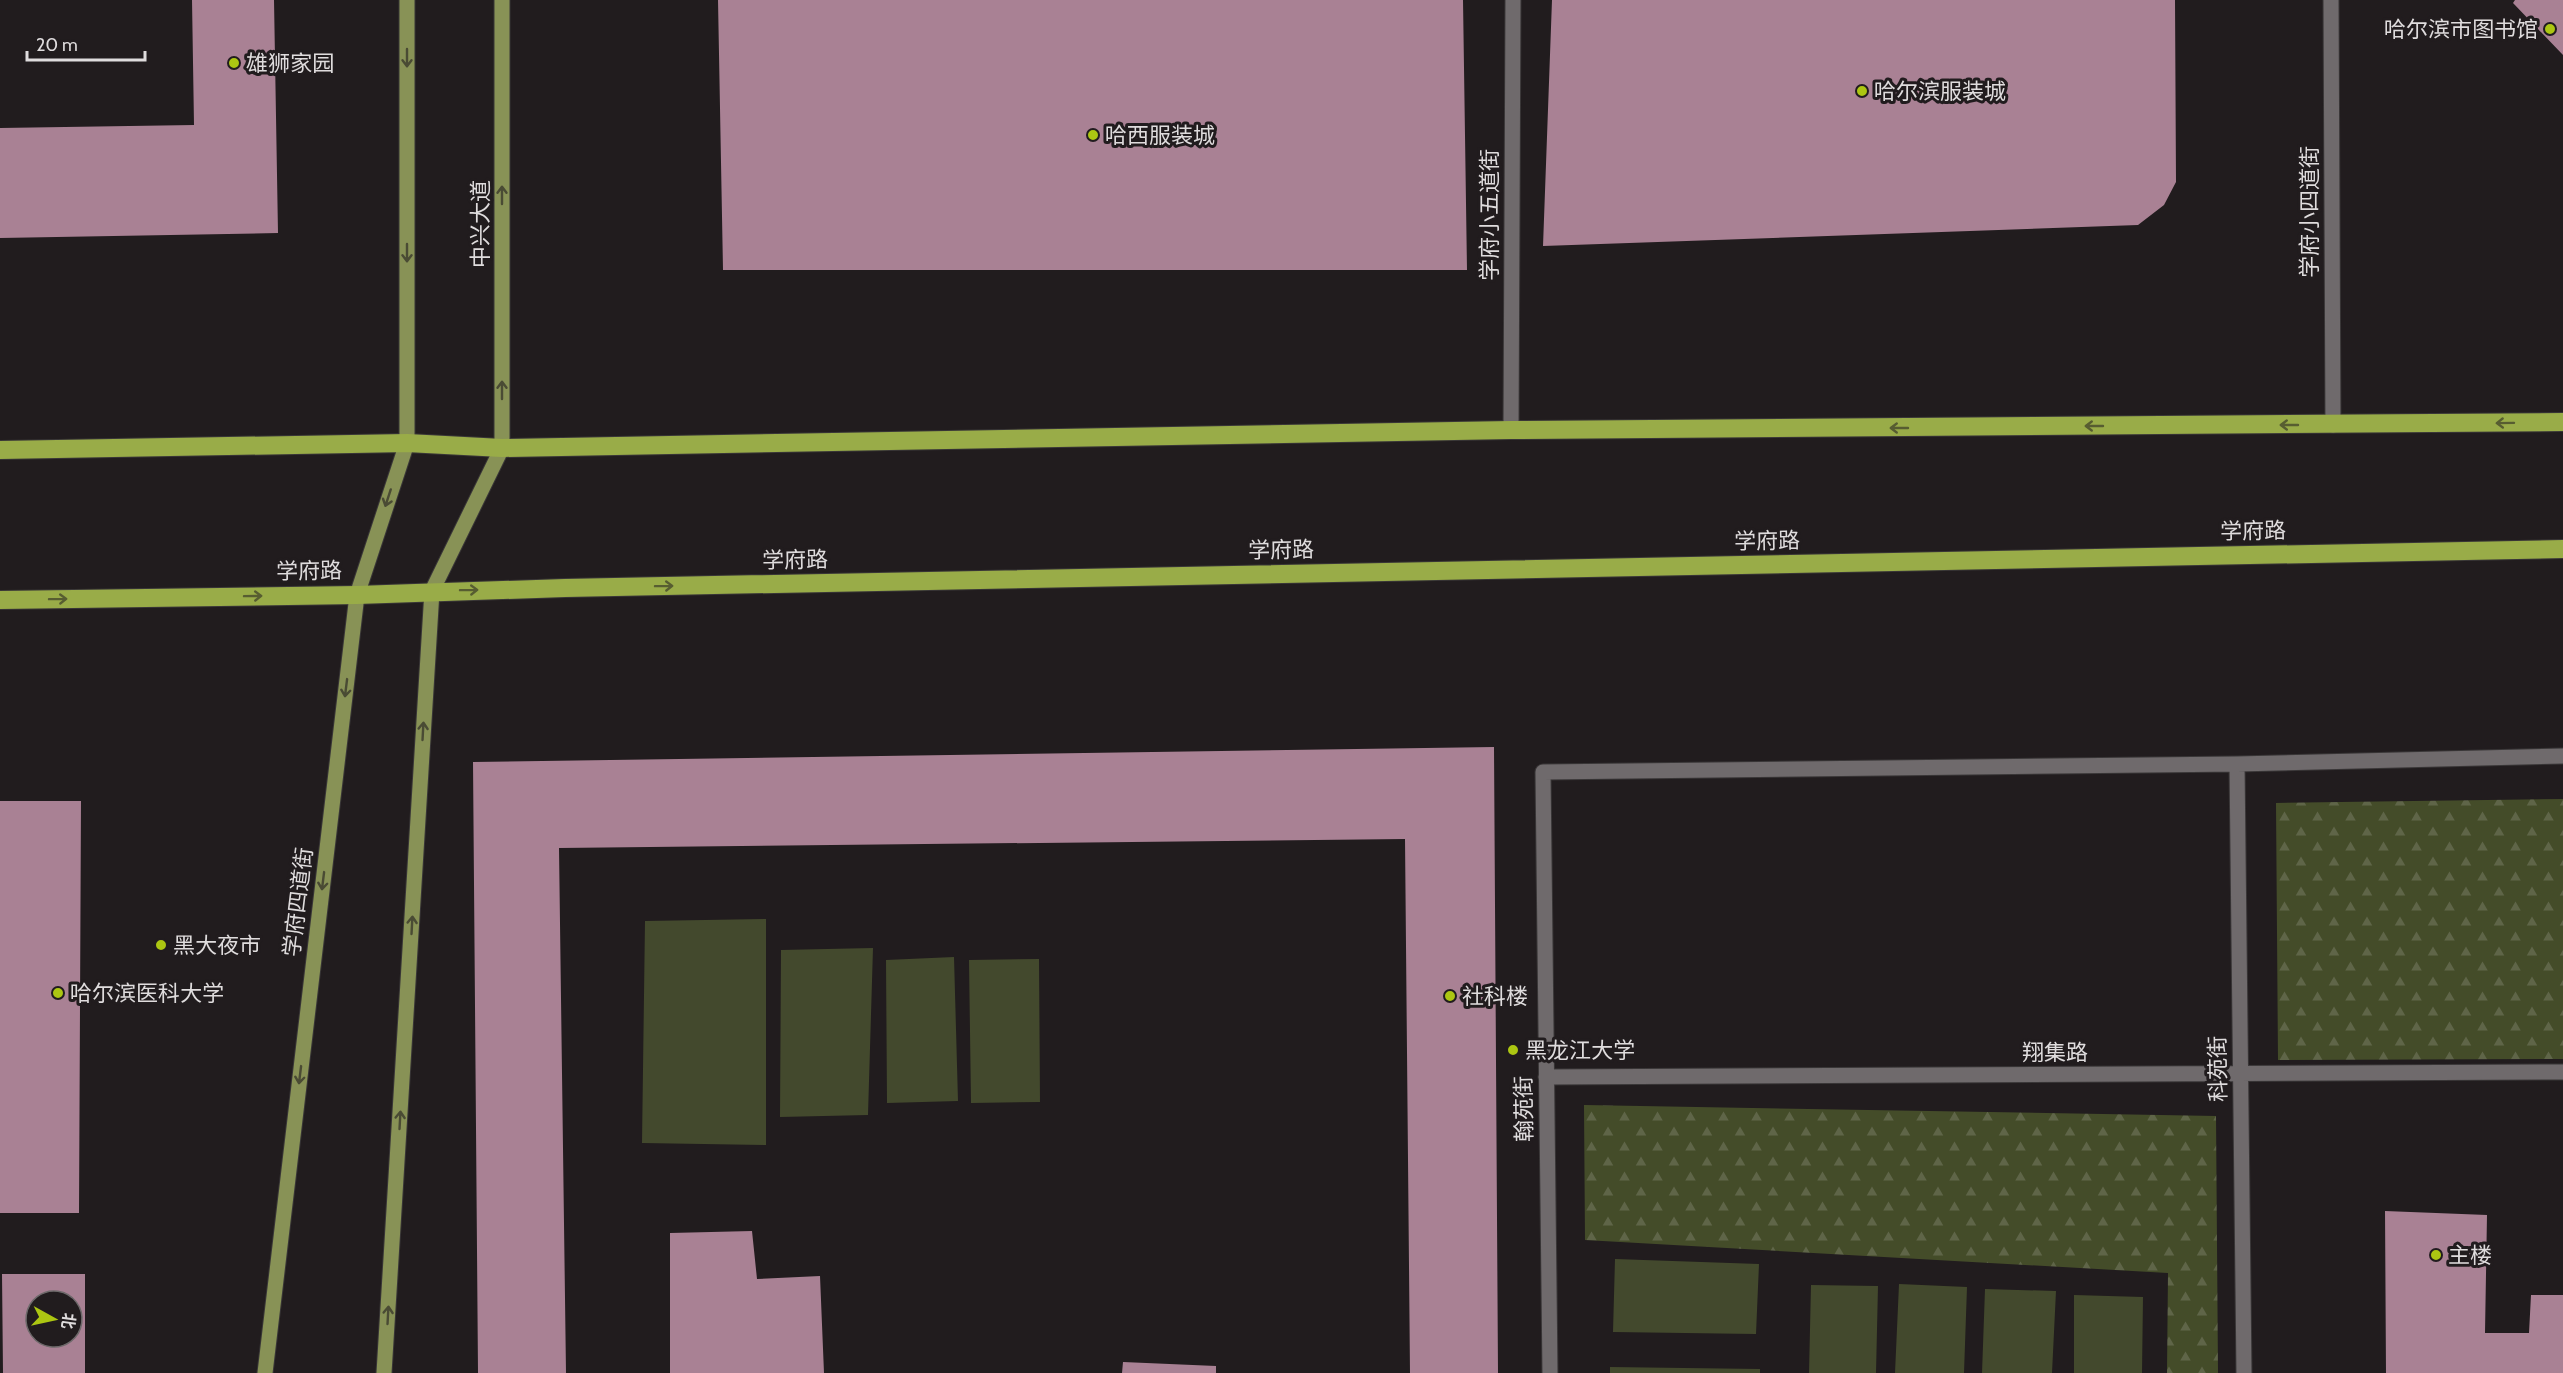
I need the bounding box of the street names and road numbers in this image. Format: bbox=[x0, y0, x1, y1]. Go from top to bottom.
street label: 学府小四道街 bbox=[2296, 146, 2323, 278]
street label: 学府小五道街 bbox=[1476, 149, 1503, 281]
street label: 中兴大道 bbox=[467, 180, 494, 268]
street label: 学府路 bbox=[2220, 517, 2286, 545]
street label: 学府路 bbox=[1734, 527, 1800, 555]
street label: 学府路 bbox=[1248, 536, 1314, 564]
street label: 学府路 bbox=[762, 546, 828, 574]
street label: 学府路 bbox=[276, 557, 342, 585]
street label: 学府四道街 bbox=[278, 846, 318, 958]
street label: 科苑街 bbox=[2204, 1036, 2232, 1102]
street label: 翔集路 bbox=[2022, 1039, 2088, 1066]
street label: 翰苑街 bbox=[1510, 1076, 1538, 1142]

